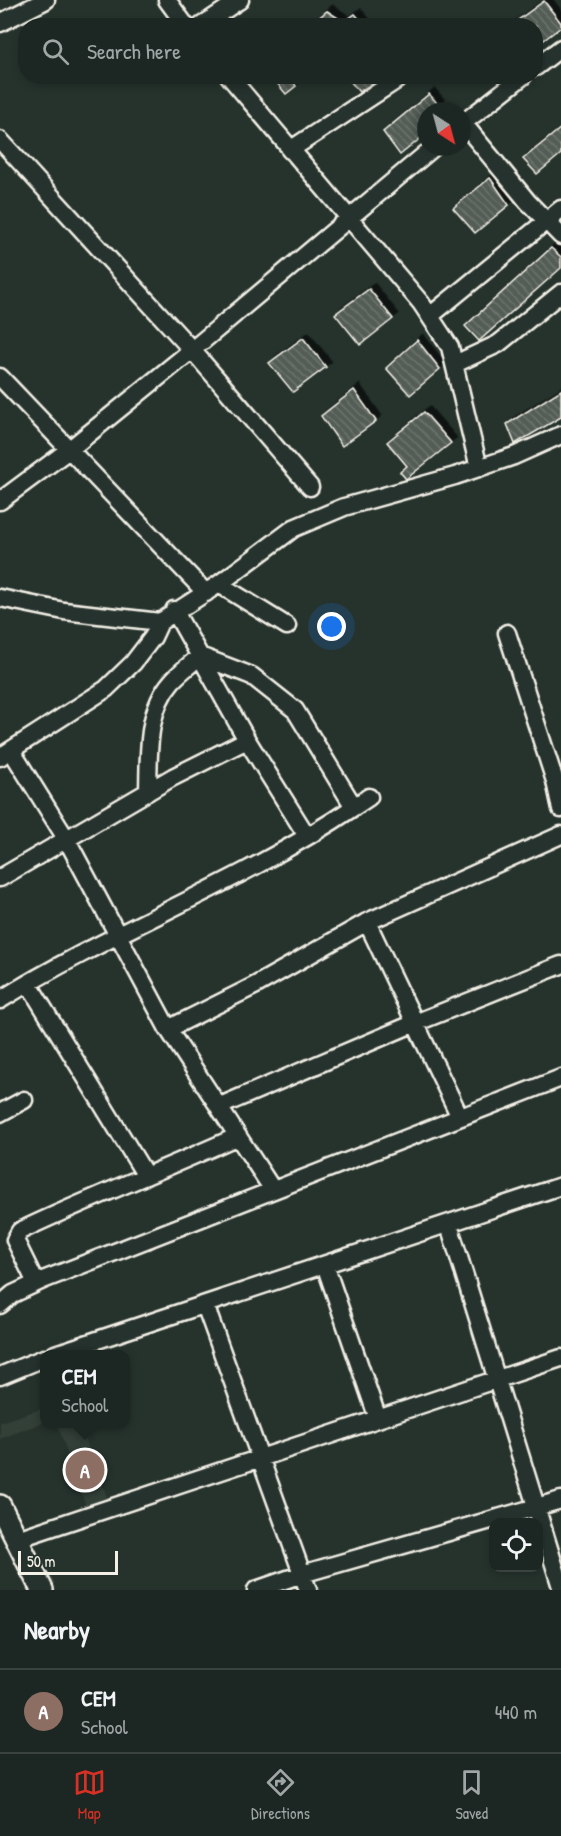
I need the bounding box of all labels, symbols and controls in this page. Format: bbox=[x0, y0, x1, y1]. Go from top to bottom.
search box bbox=[18, 18, 543, 84]
icon: search bbox=[39, 35, 72, 68]
text: Search here bbox=[87, 36, 181, 66]
north arrow bbox=[417, 102, 471, 156]
your location bbox=[317, 612, 346, 641]
popup bbox=[40, 1350, 130, 1428]
text: CEM bbox=[62, 1361, 96, 1391]
text: School bbox=[62, 1391, 108, 1418]
pin: A bbox=[66, 1448, 104, 1492]
map controls bbox=[489, 1518, 543, 1572]
button: locate bbox=[489, 1518, 543, 1572]
scale bar bbox=[18, 1548, 118, 1576]
text: 50 m bbox=[27, 1550, 56, 1572]
text: Nearby bbox=[24, 1612, 90, 1647]
text: CEM bbox=[81, 1683, 116, 1713]
text: A bbox=[39, 1698, 48, 1725]
text: 440 m bbox=[495, 1698, 537, 1725]
text: School bbox=[81, 1713, 128, 1740]
tab: Map bbox=[73, 1766, 106, 1824]
tab: Directions bbox=[251, 1766, 310, 1824]
tab: Saved bbox=[455, 1766, 488, 1824]

